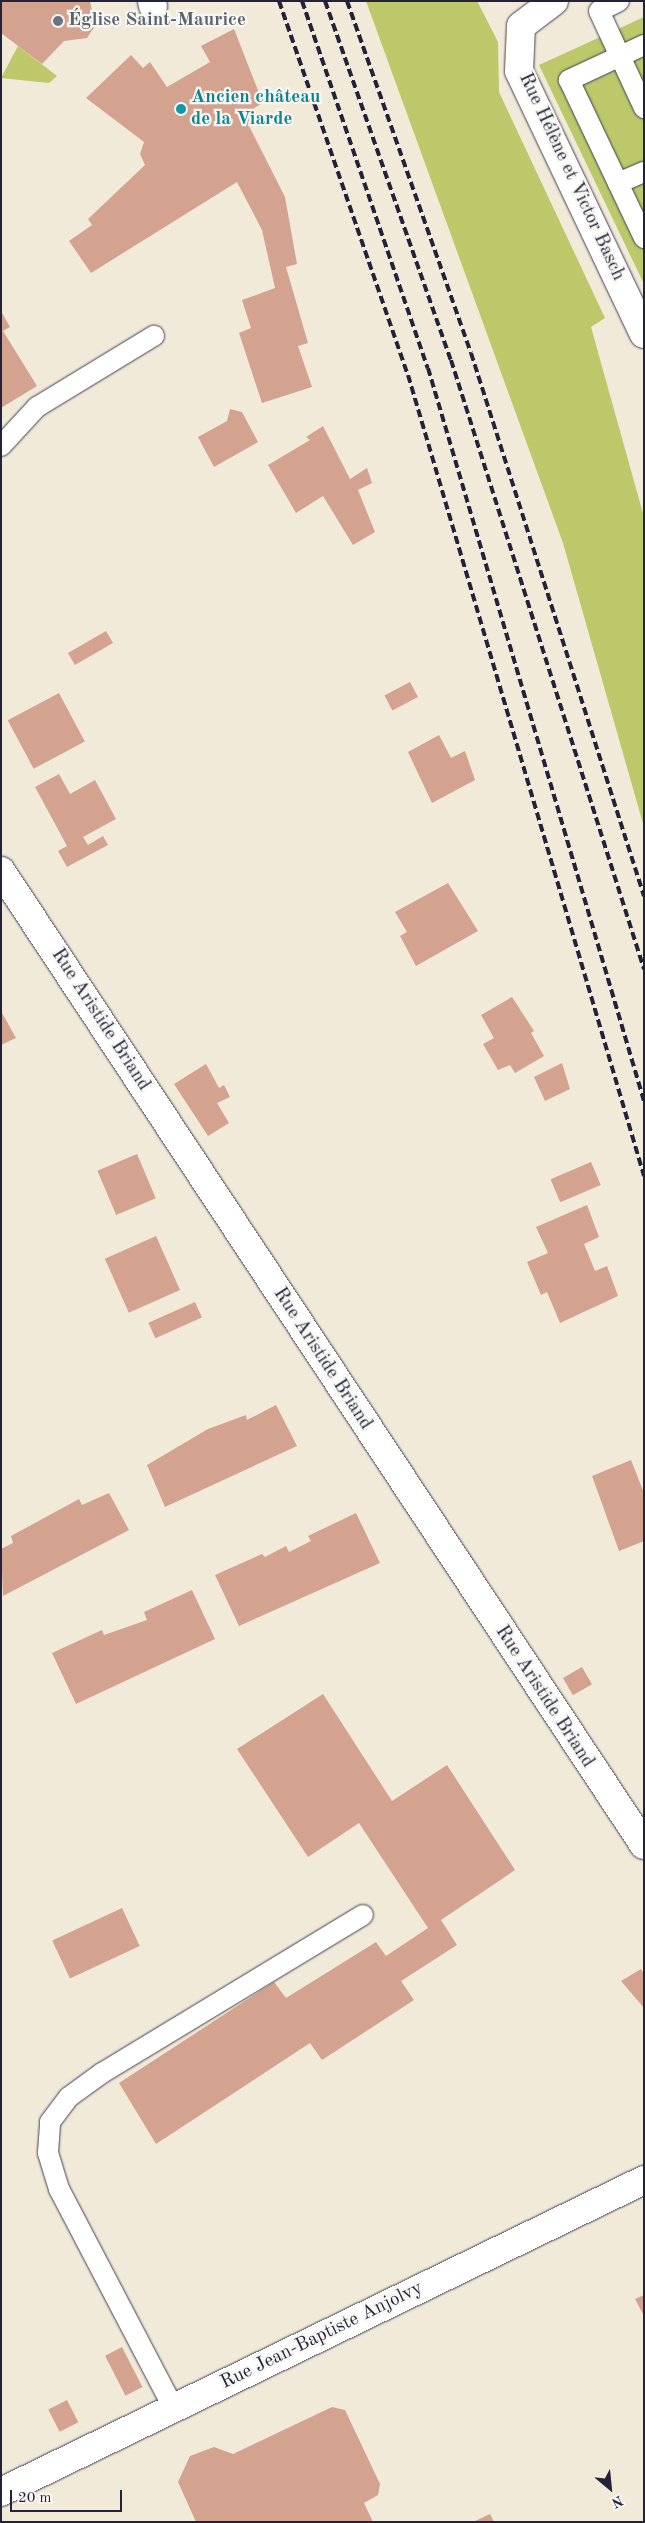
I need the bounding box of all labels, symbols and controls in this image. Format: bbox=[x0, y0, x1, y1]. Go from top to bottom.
place label: Église Saint-Maurice bbox=[68, 10, 246, 32]
marker: Église Saint-Maurice bbox=[52, 15, 64, 27]
street label: Rue Hélène et Victor Basch bbox=[513, 70, 629, 284]
place label: Ancien château de la Viarde bbox=[191, 87, 320, 131]
marker: Ancien château de la Viarde bbox=[175, 103, 187, 115]
street label: Rue Aristide Briand bbox=[46, 945, 154, 1095]
street label: Rue Aristide Briand bbox=[268, 1284, 376, 1434]
street label: Rue Aristide Briand bbox=[490, 1622, 598, 1772]
street label: Rue Jean-Baptiste Anjolvy bbox=[217, 2277, 427, 2395]
north arrow bbox=[585, 2463, 635, 2513]
scale bar bbox=[12, 2480, 125, 2512]
text: 20 m bbox=[18, 2491, 52, 2506]
text: N bbox=[609, 2493, 625, 2510]

